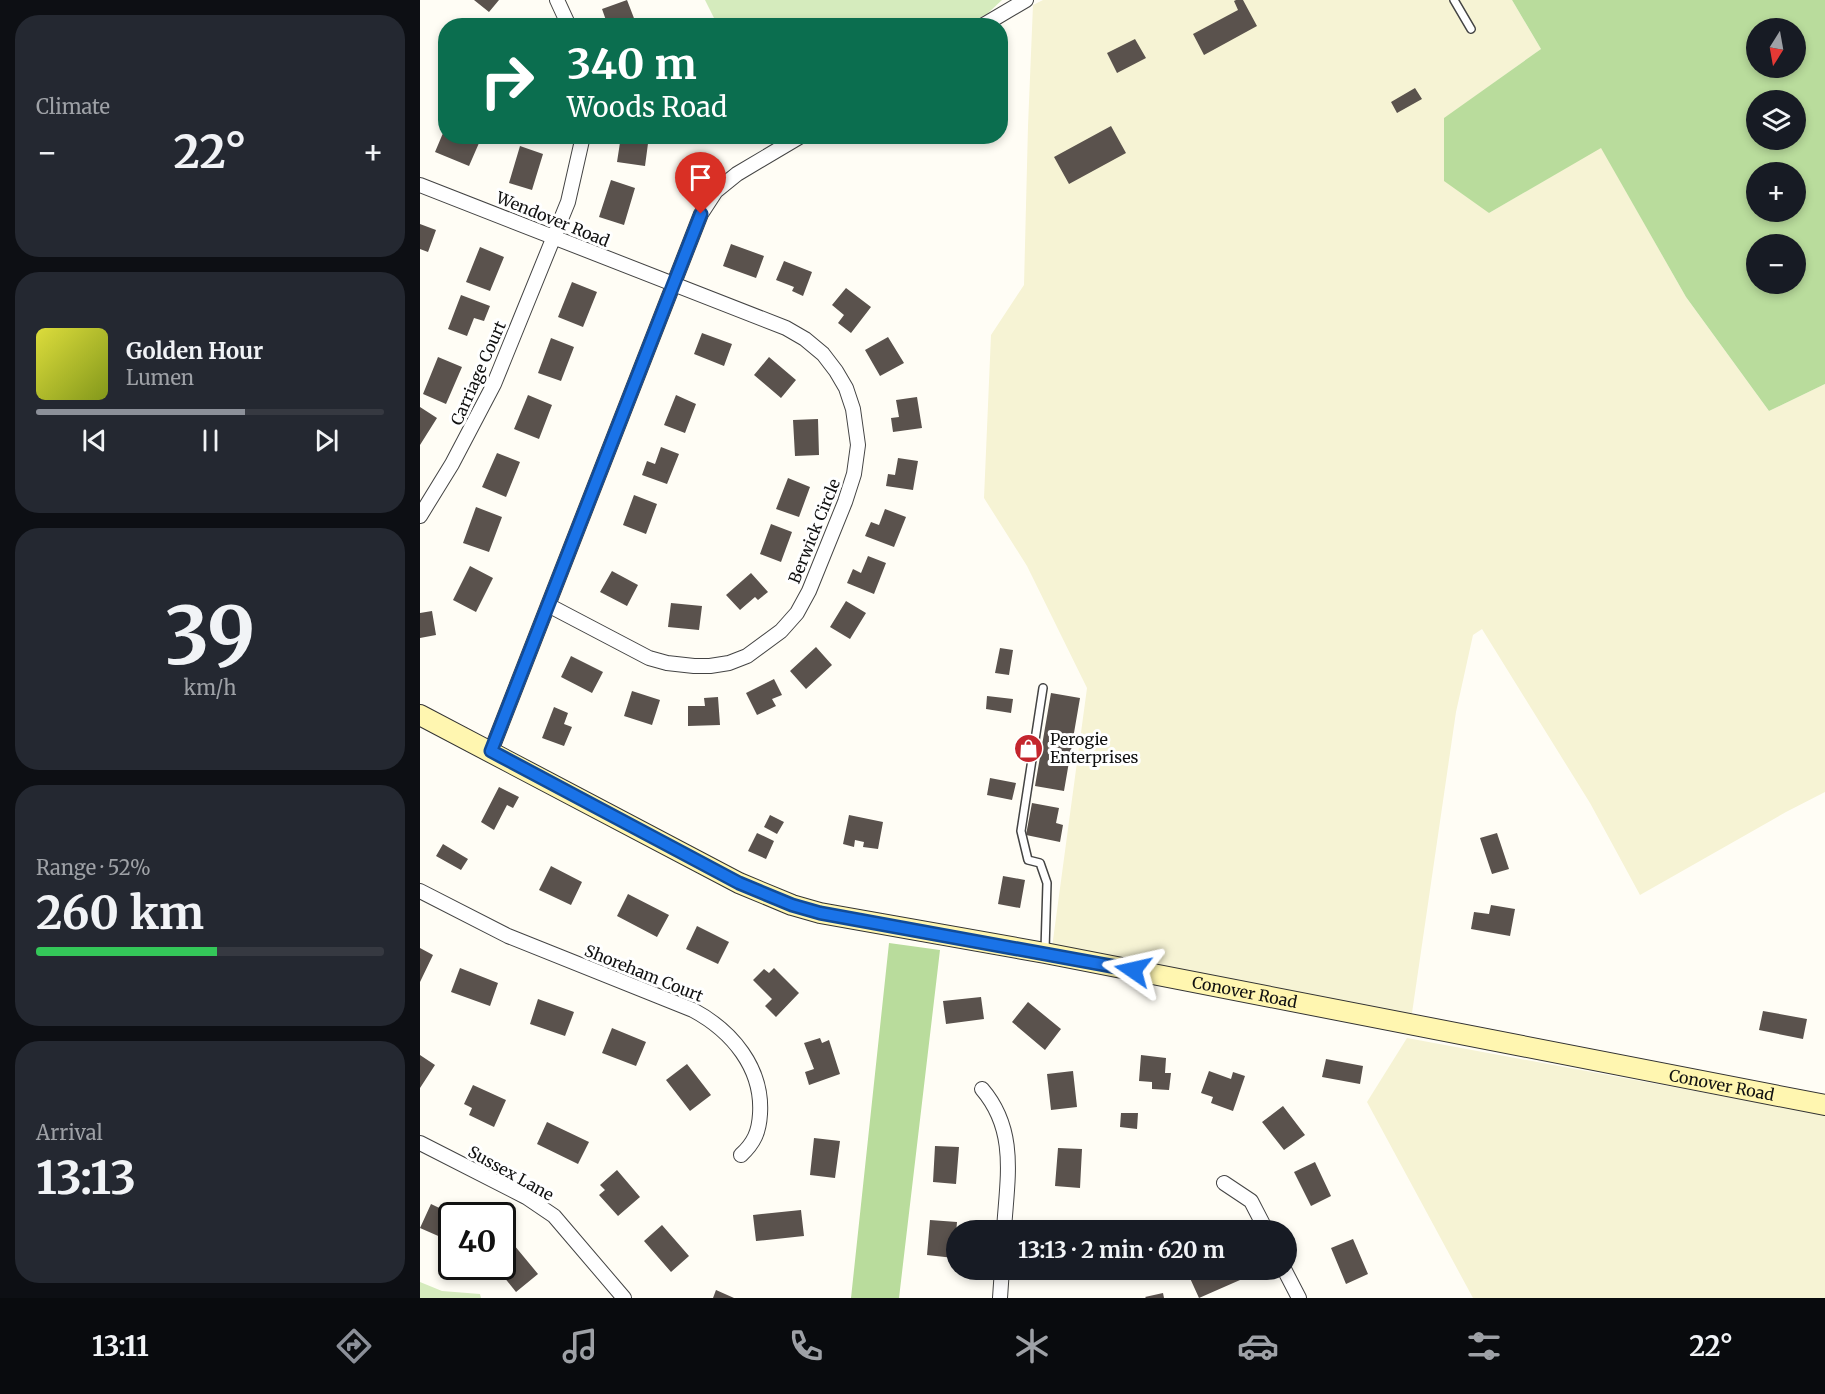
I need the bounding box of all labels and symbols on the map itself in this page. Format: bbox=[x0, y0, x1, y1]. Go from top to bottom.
north arrow bbox=[1746, 18, 1806, 78]
pin bbox=[675, 152, 726, 214]
street label: Wendover Road bbox=[493, 187, 613, 251]
street label: Carriage Court bbox=[446, 317, 510, 428]
street label: Berwick Circle bbox=[784, 476, 844, 586]
place label: Perogie Enterprises bbox=[1050, 729, 1139, 767]
shop icon: Perogie Enterprises bbox=[1013, 732, 1045, 764]
position arrow bbox=[1101, 938, 1165, 1002]
street label: Shoreham Court bbox=[582, 940, 707, 1006]
street label: Conover Road bbox=[1190, 972, 1299, 1012]
street label: Conover Road bbox=[1667, 1065, 1776, 1105]
street label: Sussex Lane bbox=[465, 1141, 557, 1205]
speed limit sign: 40 bbox=[438, 1202, 516, 1280]

